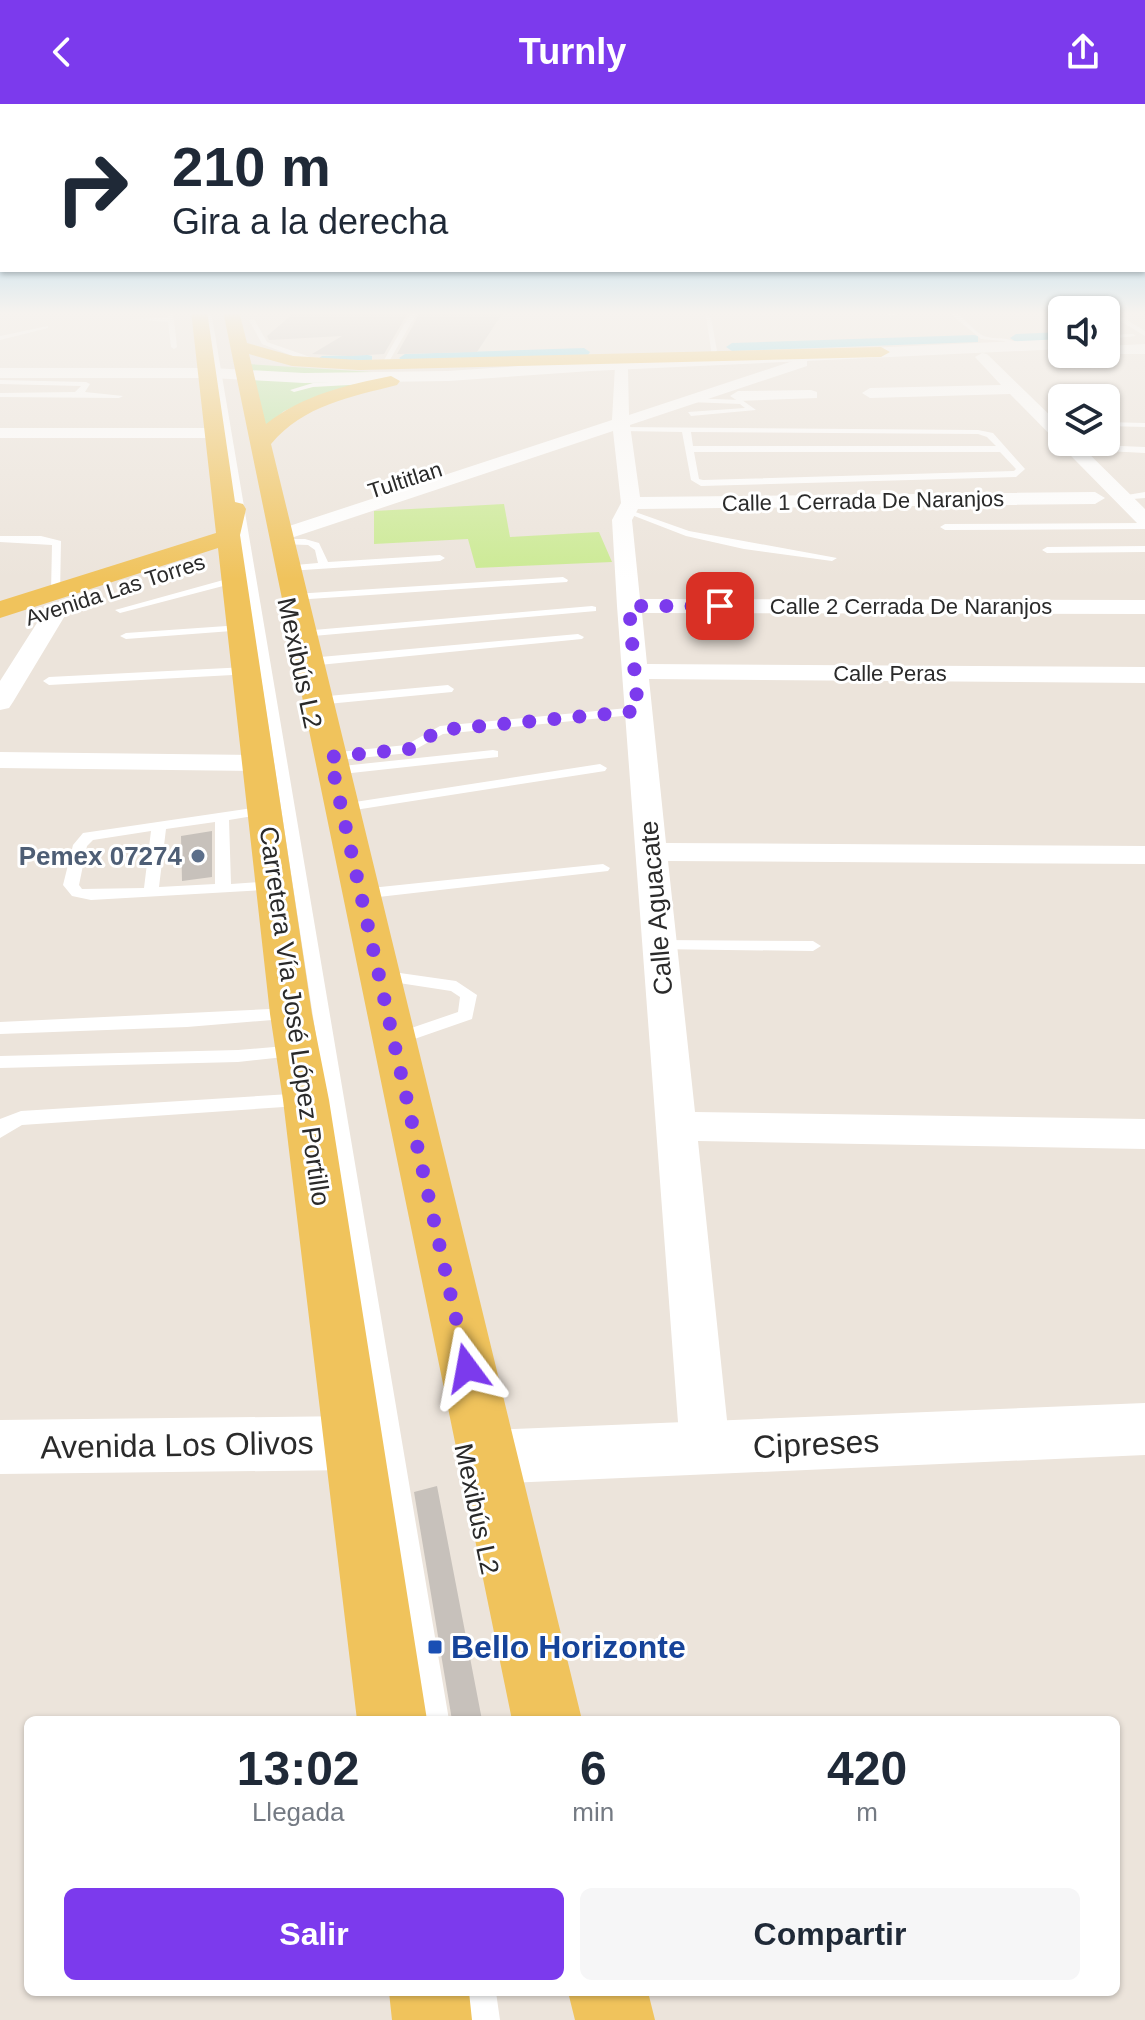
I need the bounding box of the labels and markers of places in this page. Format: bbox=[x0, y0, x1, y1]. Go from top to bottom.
pin bbox=[686, 572, 754, 640]
place label: Pemex 07274 bbox=[19, 841, 183, 871]
marker: Pemex 07274 bbox=[189, 847, 207, 865]
place label: Bello Horizonte bbox=[451, 1629, 686, 1665]
marker: Bello Horizonte bbox=[426, 1638, 444, 1656]

